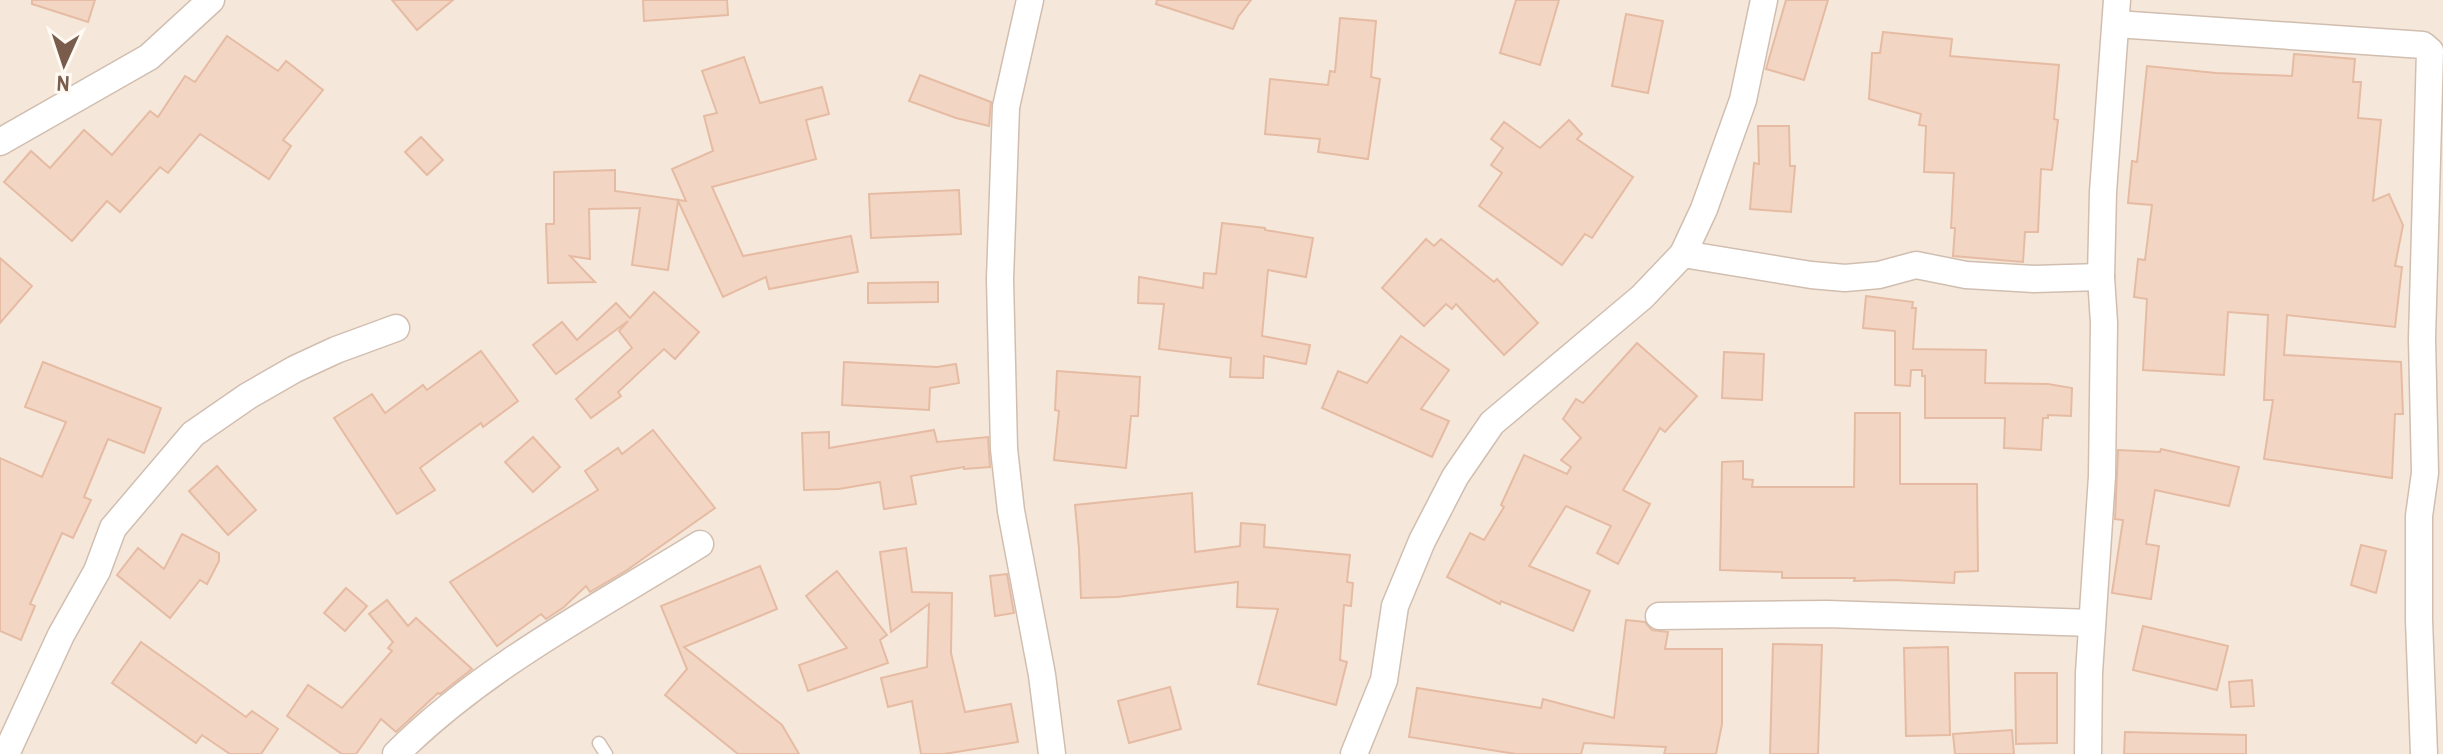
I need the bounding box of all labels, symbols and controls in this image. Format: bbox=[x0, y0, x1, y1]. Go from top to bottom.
north arrow bbox=[24, 24, 104, 104]
text: N bbox=[56, 69, 70, 99]

